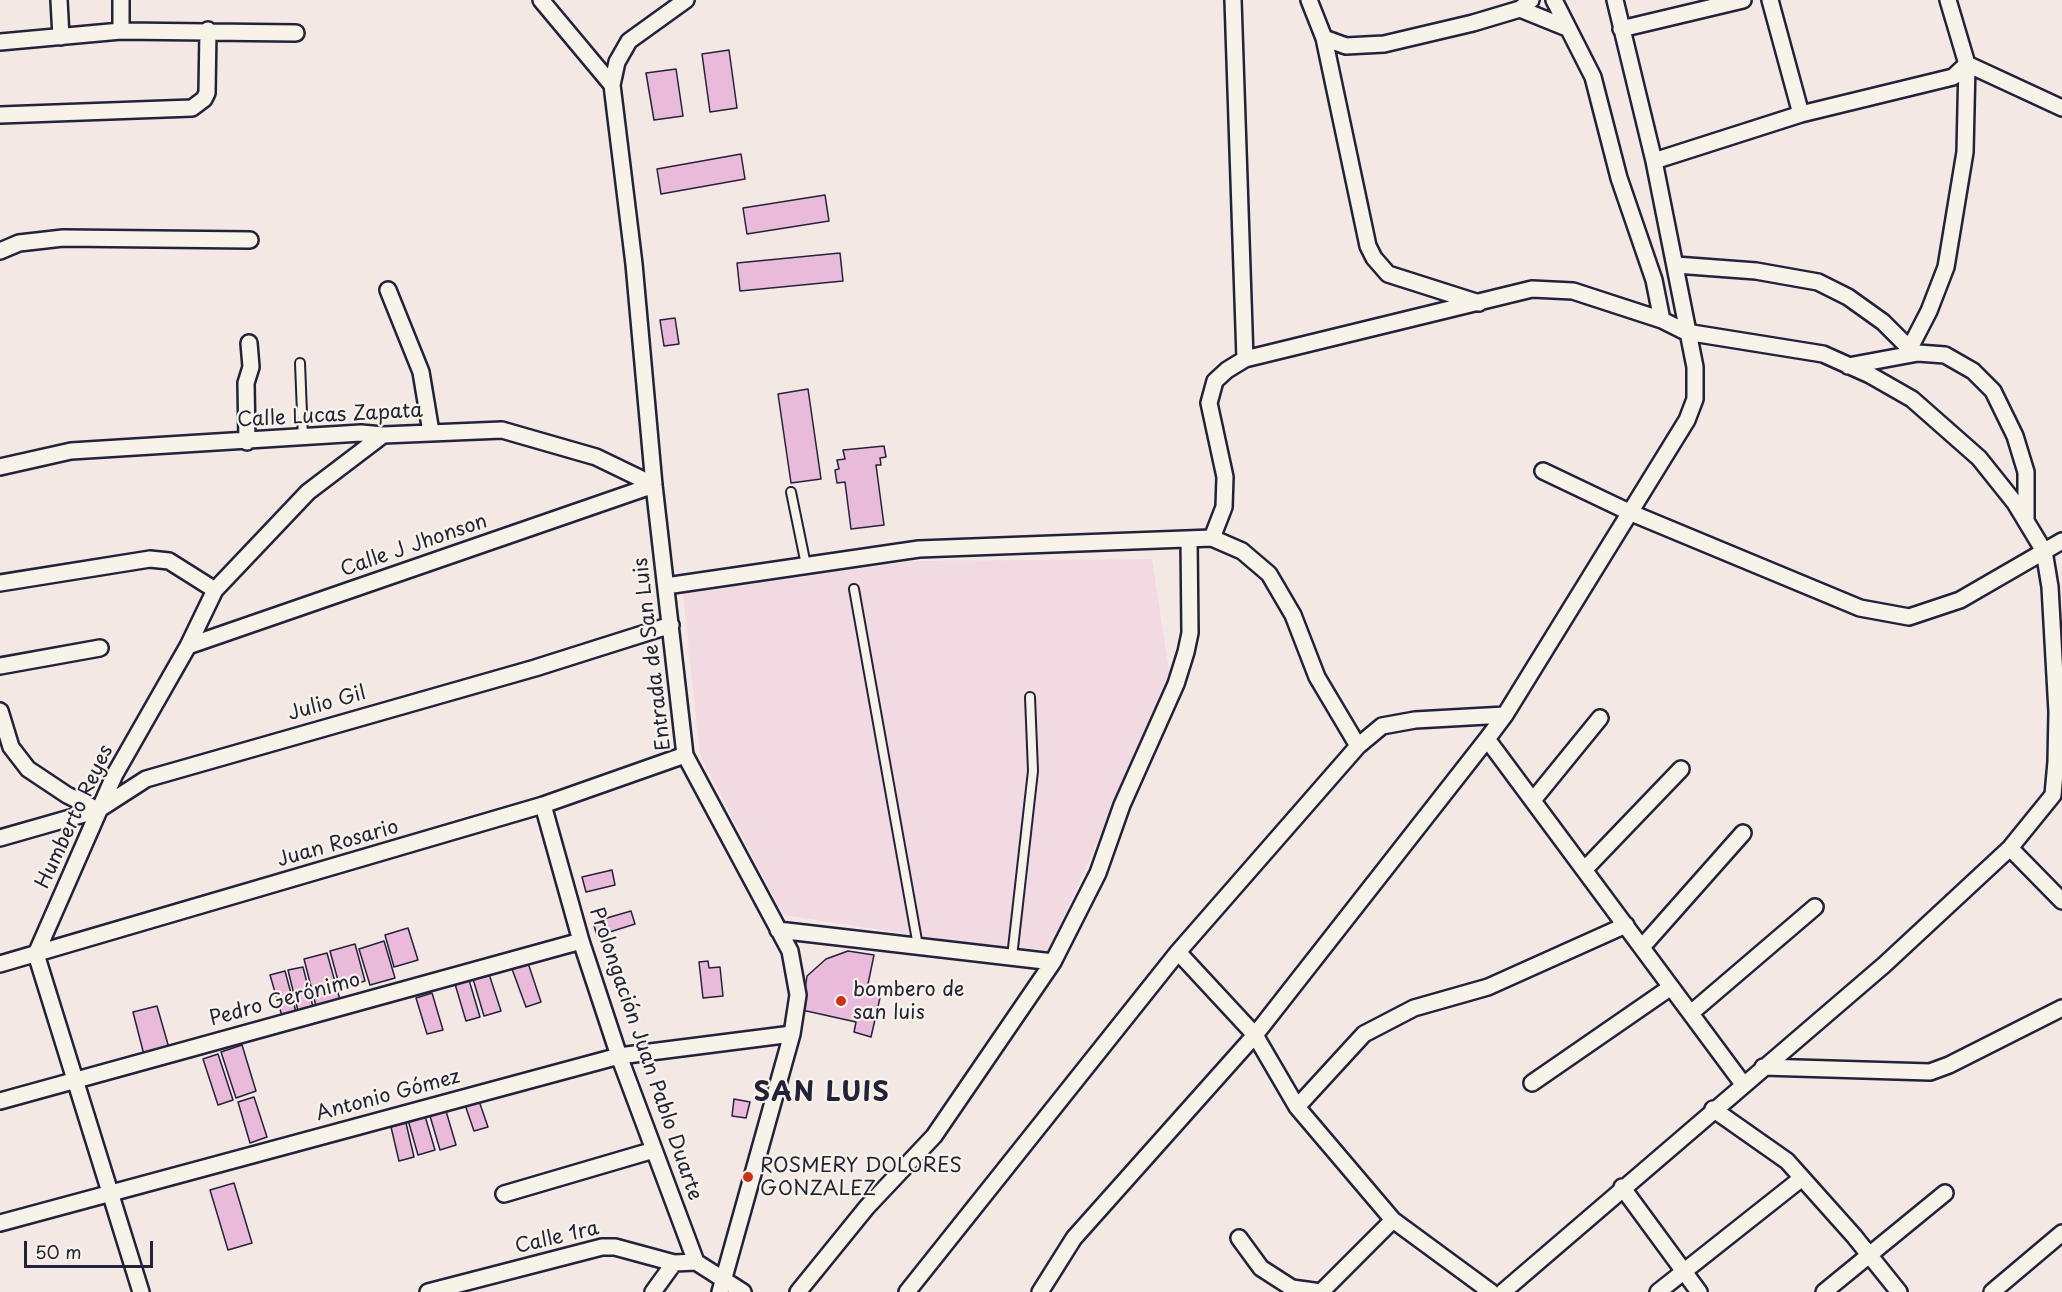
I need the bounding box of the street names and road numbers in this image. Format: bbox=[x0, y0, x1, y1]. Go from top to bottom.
street label: Calle Lucas Zapata bbox=[237, 399, 423, 433]
street label: Calle J Jhonson bbox=[338, 510, 490, 582]
street label: Entrada de San Luis bbox=[629, 556, 677, 752]
street label: Julio Gil bbox=[285, 681, 369, 727]
street label: Humberto Reyes bbox=[31, 741, 119, 893]
street label: Juan Rosario bbox=[275, 815, 401, 873]
street label: Prolongación Juan Pablo Duarte bbox=[583, 904, 707, 1204]
street label: Pedro Gerónimo bbox=[207, 968, 363, 1032]
street label: Antonio Gómez bbox=[313, 1065, 463, 1127]
street label: Calle 1ra bbox=[513, 1217, 601, 1259]

